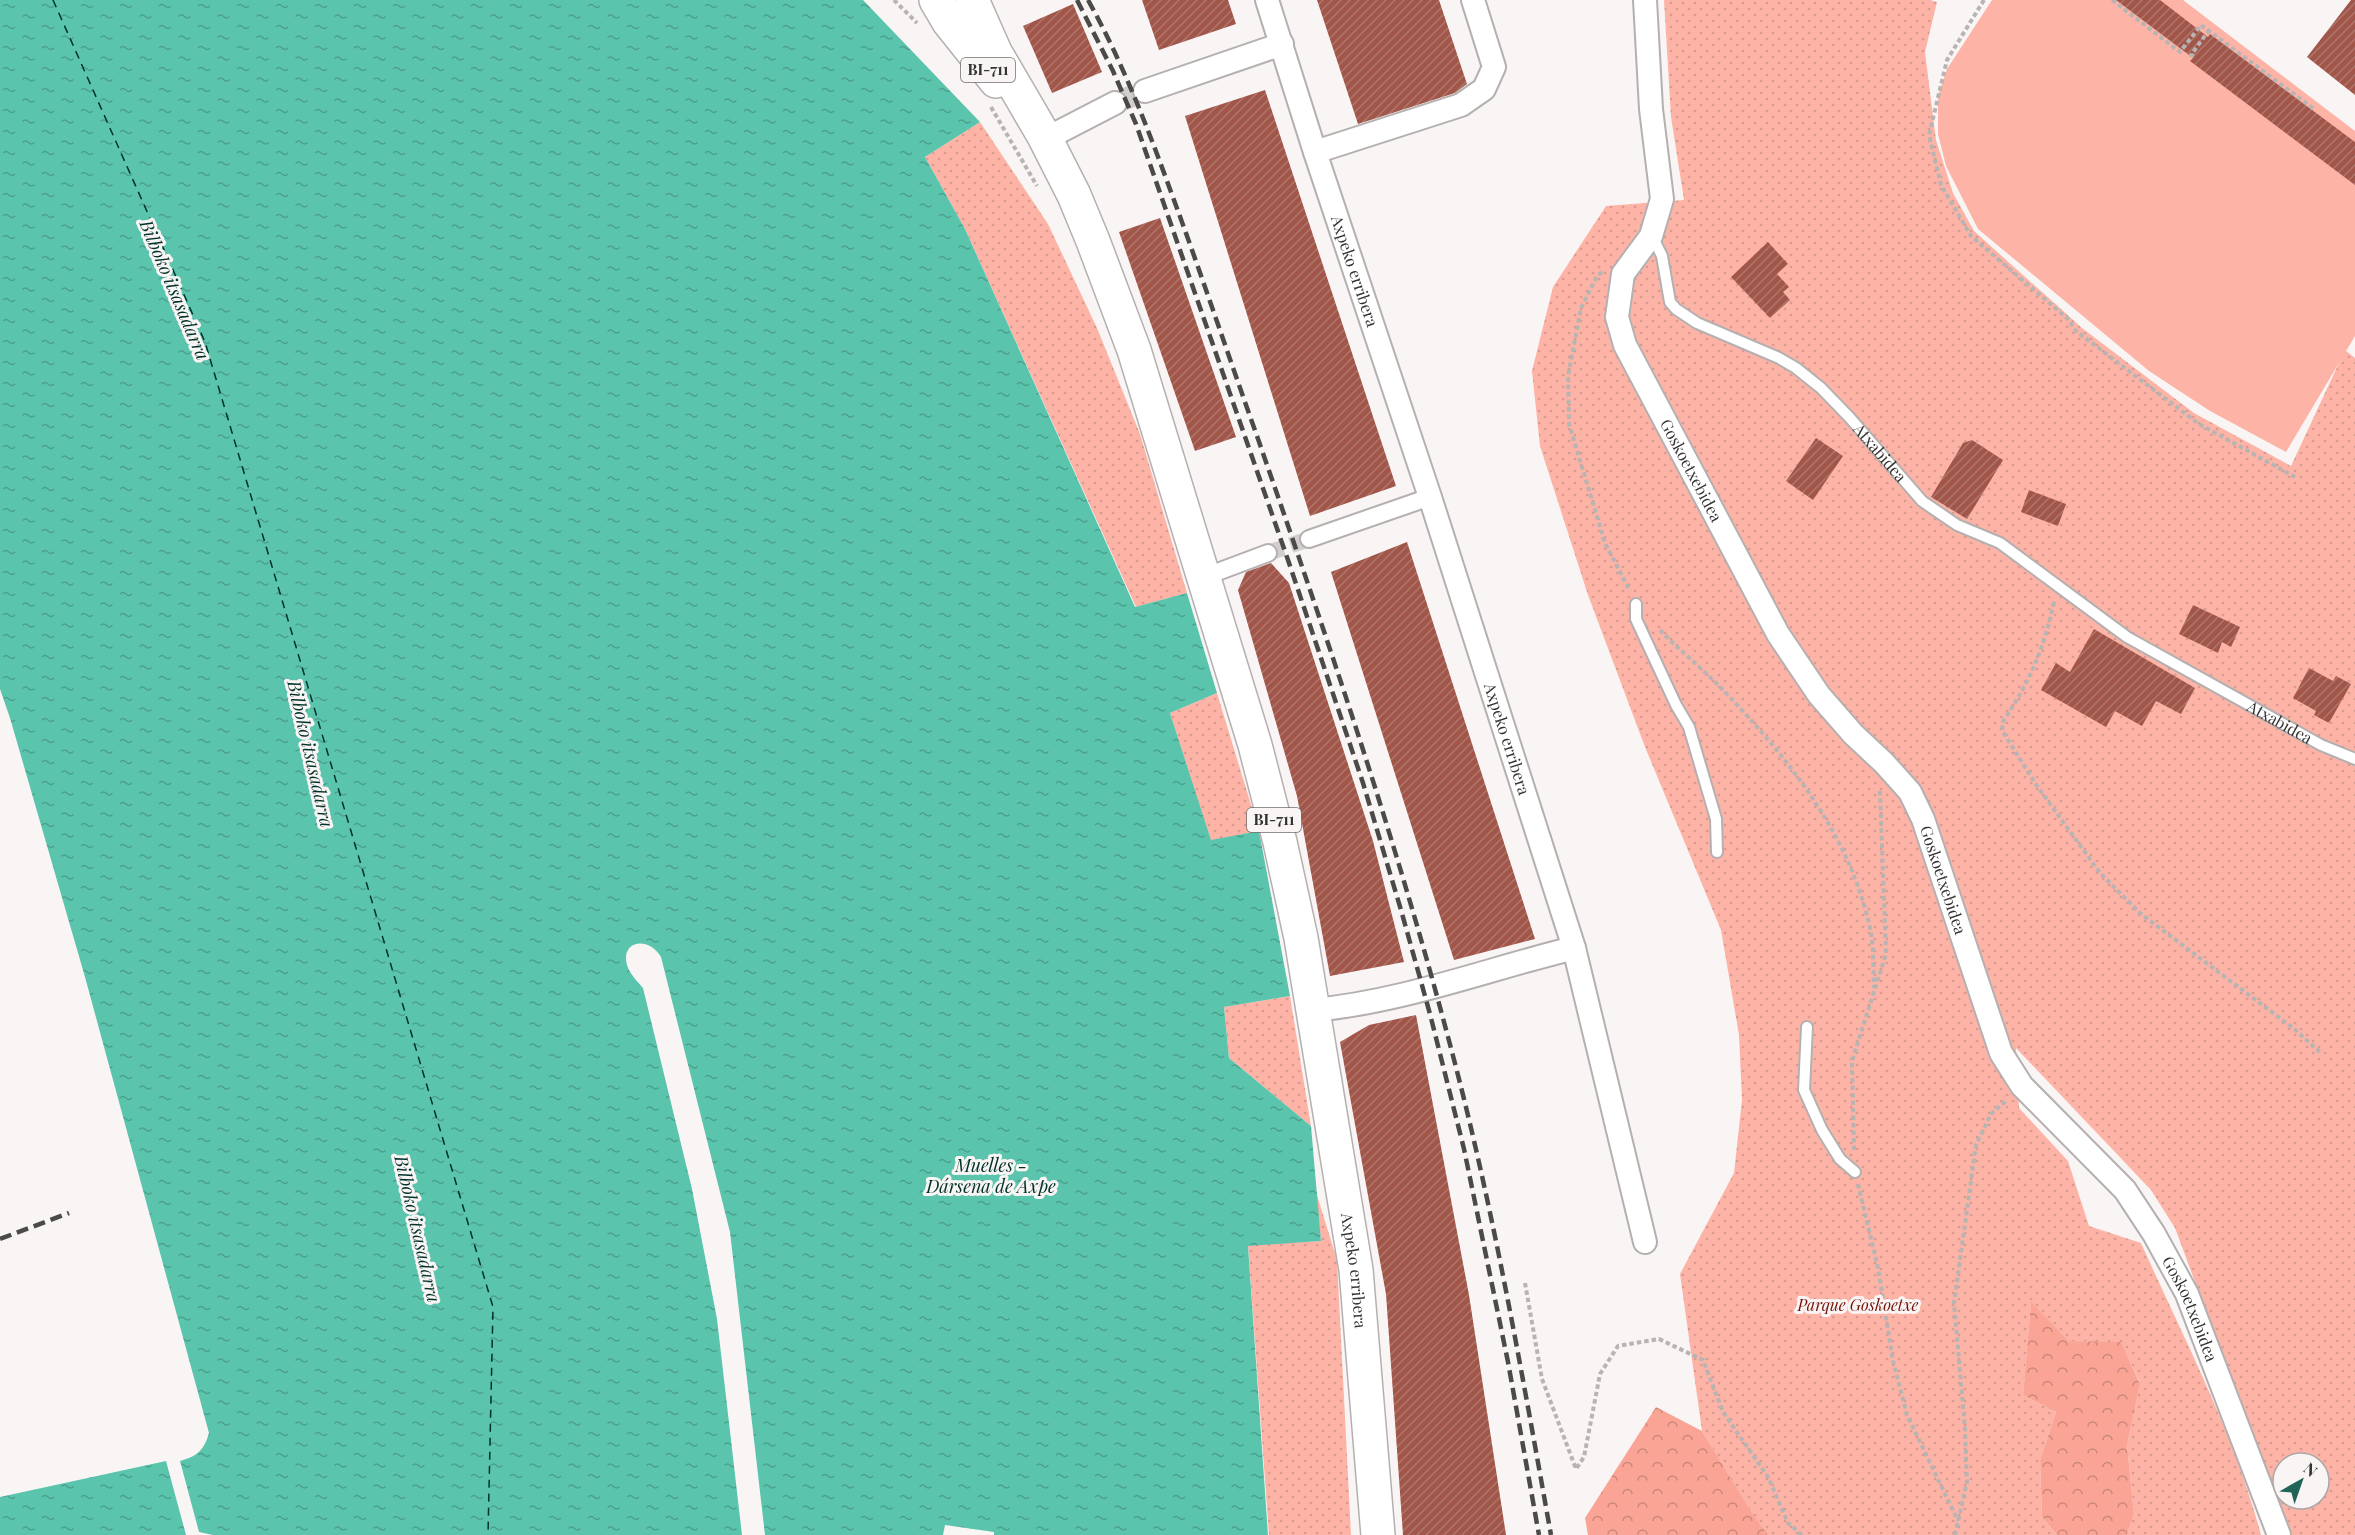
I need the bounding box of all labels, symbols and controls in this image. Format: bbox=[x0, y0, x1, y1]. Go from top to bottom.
road number: BI-711 bbox=[961, 58, 1015, 82]
street label: Axpeko erribera bbox=[1327, 212, 1384, 329]
water label: Bilboko itsasadarra bbox=[134, 215, 215, 363]
street label: Goskoetxebidea bbox=[1656, 415, 1728, 525]
street label: Atxabidea bbox=[1849, 418, 1912, 486]
water label: Bilboko itsasadarra bbox=[282, 677, 340, 830]
street label: Axpeko erribera bbox=[1480, 679, 1535, 797]
street label: Atxabidea bbox=[2243, 695, 2316, 748]
road number: BI-711 bbox=[1247, 808, 1301, 832]
street label: Goskoetxebidea bbox=[1916, 823, 1972, 937]
water label: Bilboko itsasadarra bbox=[389, 1152, 447, 1305]
water label: Muelles - Dársena de Axpe bbox=[925, 1153, 1056, 1198]
street label: Axpeko erribera bbox=[1337, 1210, 1372, 1329]
street label: Goskoetxebidea bbox=[2158, 1252, 2223, 1364]
park label: Parque Goskoetxe bbox=[1797, 1294, 1919, 1315]
north arrow bbox=[2271, 1451, 2331, 1511]
text: N bbox=[2300, 1457, 2322, 1481]

